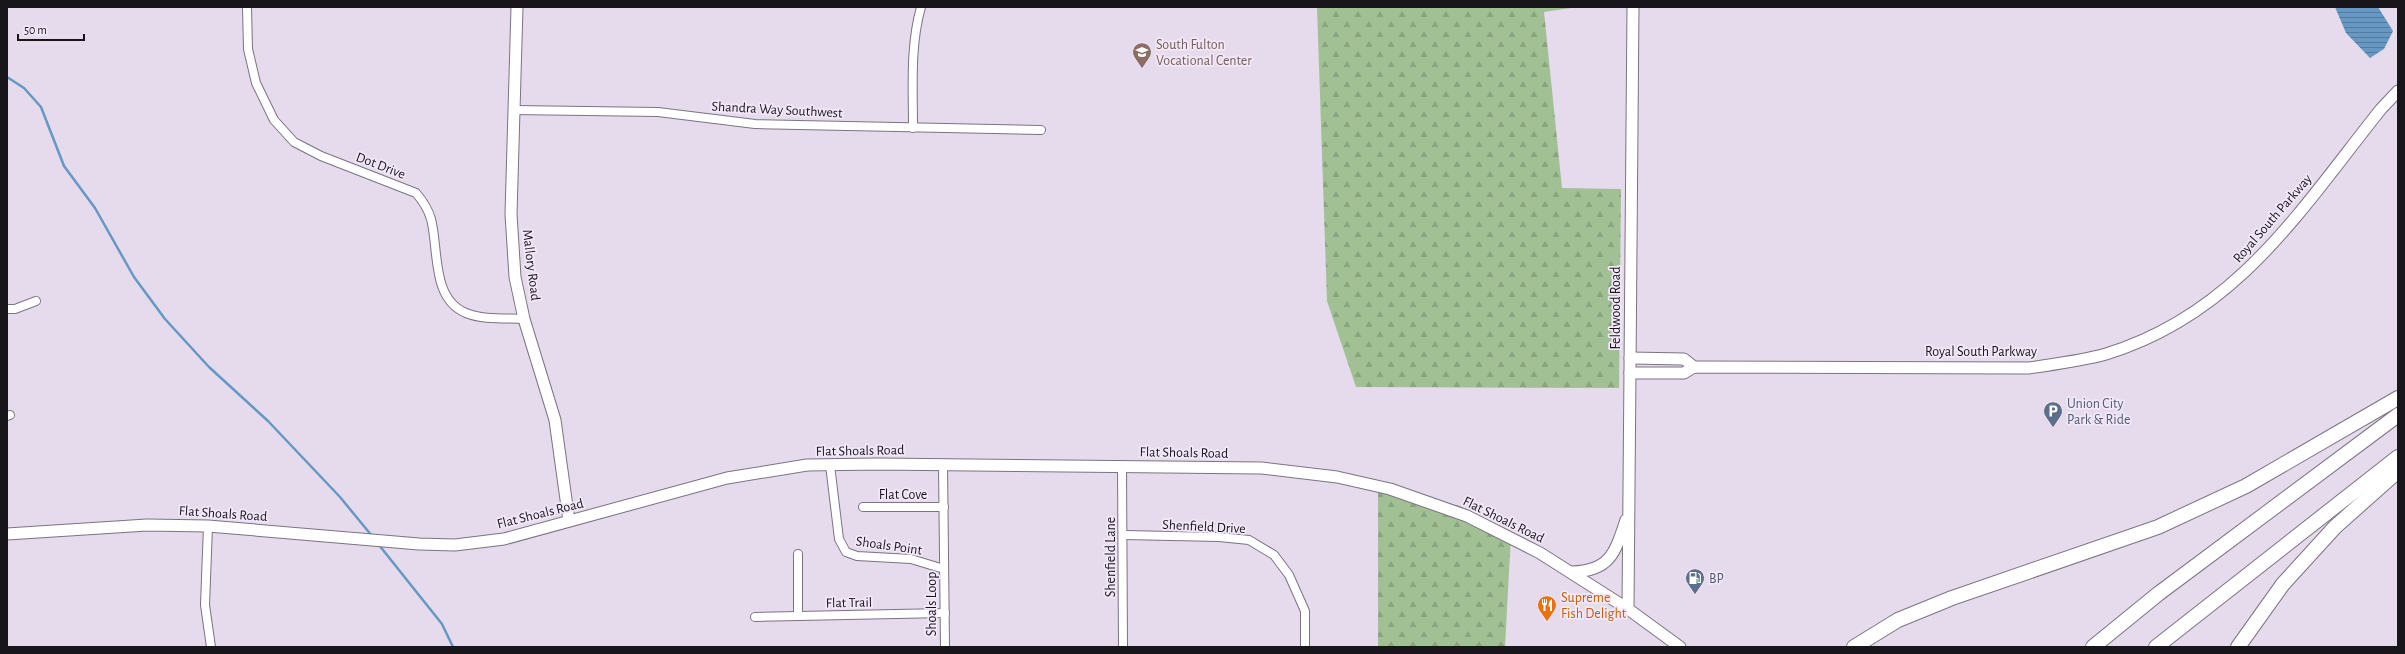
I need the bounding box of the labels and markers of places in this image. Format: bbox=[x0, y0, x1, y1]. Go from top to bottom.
place label: South Fulton Vocational Center bbox=[1156, 38, 1252, 68]
school or university icon: South Fulton Vocational Center bbox=[1131, 41, 1153, 69]
place label: Union City Park & Ride bbox=[2067, 397, 2130, 427]
parking icon: Union City Park & Ride bbox=[2042, 400, 2064, 428]
fuel station icon: BP bbox=[1684, 567, 1706, 595]
place label: BP bbox=[1709, 572, 1724, 586]
place label: Supreme Fish Delight bbox=[1561, 591, 1627, 621]
restaurant icon: Supreme Fish Delight bbox=[1536, 594, 1558, 622]

